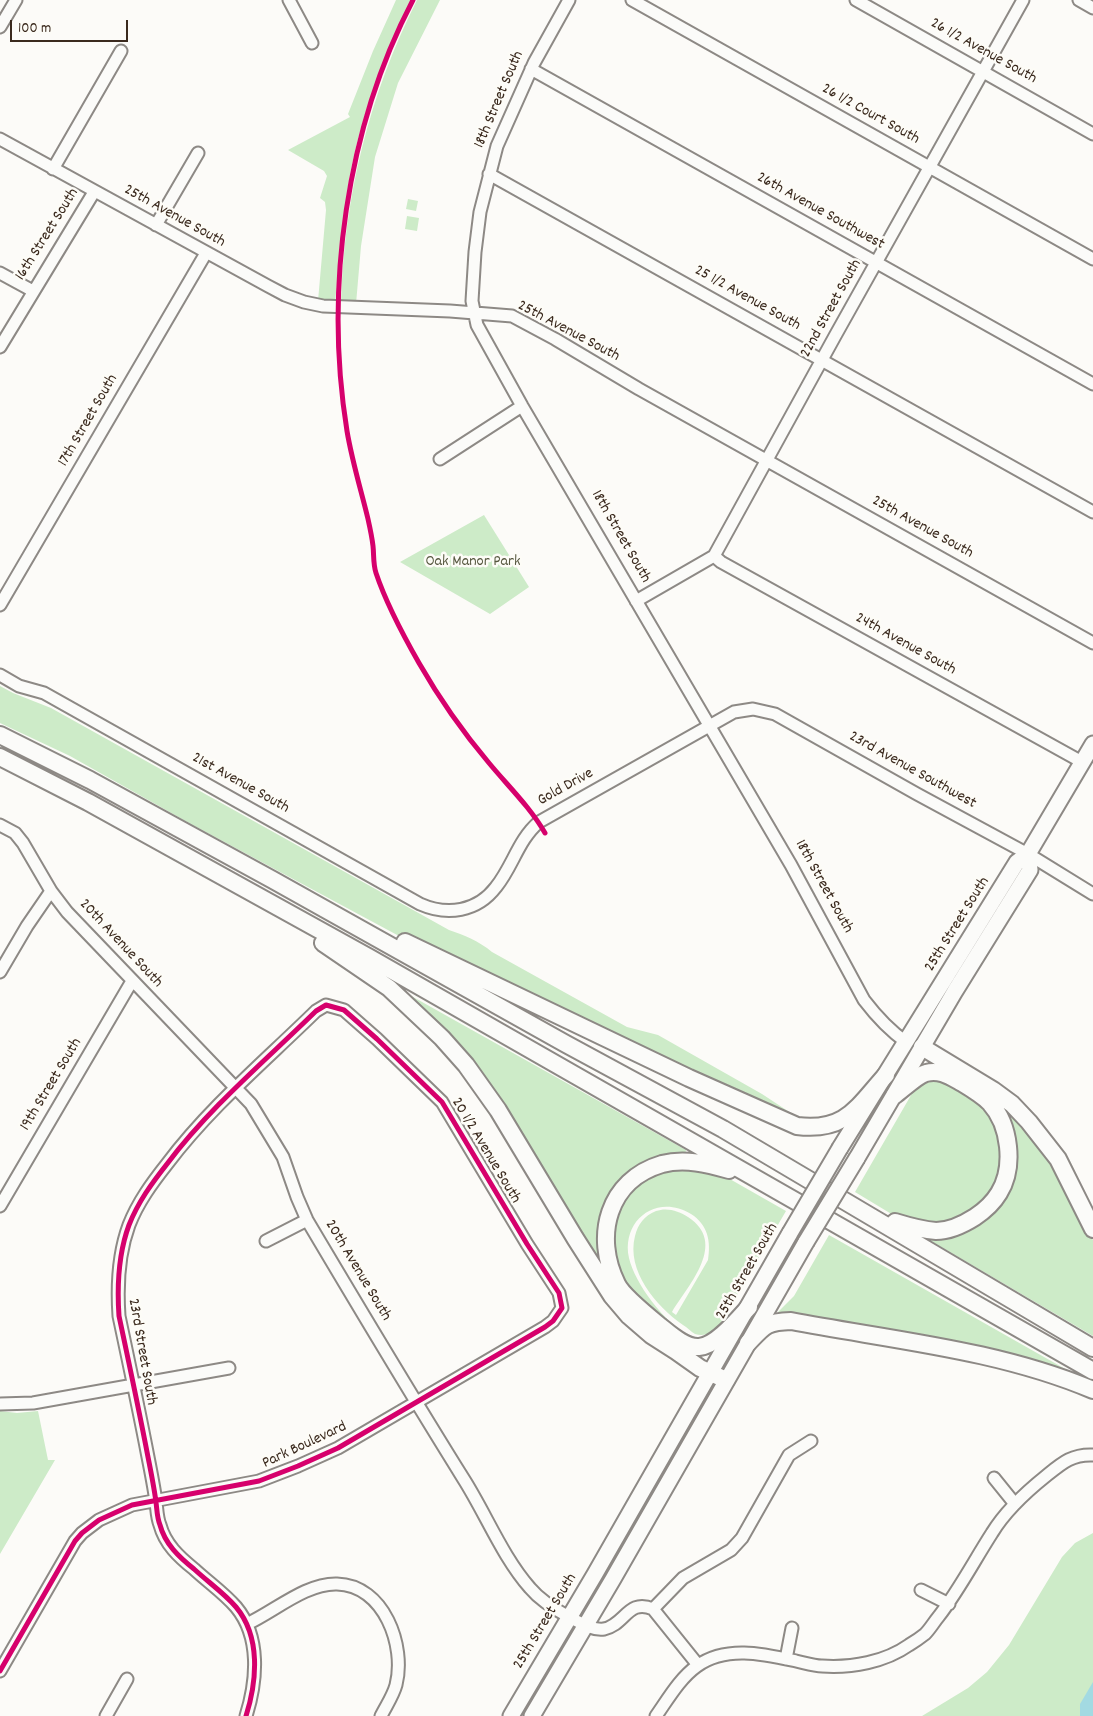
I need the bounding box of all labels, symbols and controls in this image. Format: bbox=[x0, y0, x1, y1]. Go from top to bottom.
scale bar bbox=[12, 10, 130, 42]
street label: 26 1/2 Avenue South bbox=[926, 15, 1040, 89]
text: 100 m bbox=[18, 18, 51, 40]
street label: 18th Street South bbox=[471, 49, 529, 151]
street label: 26 1/2 Court South bbox=[818, 80, 922, 150]
street label: 26th Avenue Southwest bbox=[753, 169, 887, 255]
street label: 25th Avenue South bbox=[120, 181, 228, 253]
street label: 16th Street South bbox=[12, 185, 84, 285]
street label: 22nd Street South bbox=[797, 257, 867, 361]
street label: 25 1/2 Avenue South bbox=[691, 262, 803, 336]
street label: 25th Avenue South bbox=[514, 297, 622, 367]
street label: 17th Street South bbox=[55, 371, 123, 471]
street label: 18th Street South bbox=[586, 487, 654, 587]
street label: 25th Avenue South bbox=[868, 492, 976, 564]
park label: Oak Manor Park bbox=[425, 553, 521, 573]
street label: 24th Avenue South bbox=[851, 609, 959, 681]
street label: 23rd Avenue Southwest bbox=[845, 728, 979, 814]
street label: 21st Avenue South bbox=[188, 749, 292, 819]
street label: Gold Drive bbox=[535, 765, 597, 811]
street label: 18th Street South bbox=[789, 837, 857, 937]
street label: 25th Street South bbox=[921, 874, 995, 976]
street label: 20th Avenue South bbox=[74, 896, 166, 992]
street label: 19th Street South bbox=[17, 1035, 87, 1135]
street label: 20 1/2 Avenue South bbox=[446, 1095, 524, 1207]
street label: 20th Avenue South bbox=[319, 1217, 395, 1325]
street label: 25th Street South bbox=[713, 1220, 783, 1324]
street label: 23rd Street South bbox=[122, 1297, 160, 1407]
street label: Park Boulevard bbox=[260, 1418, 350, 1474]
street label: 25th Street South bbox=[510, 1571, 582, 1673]

